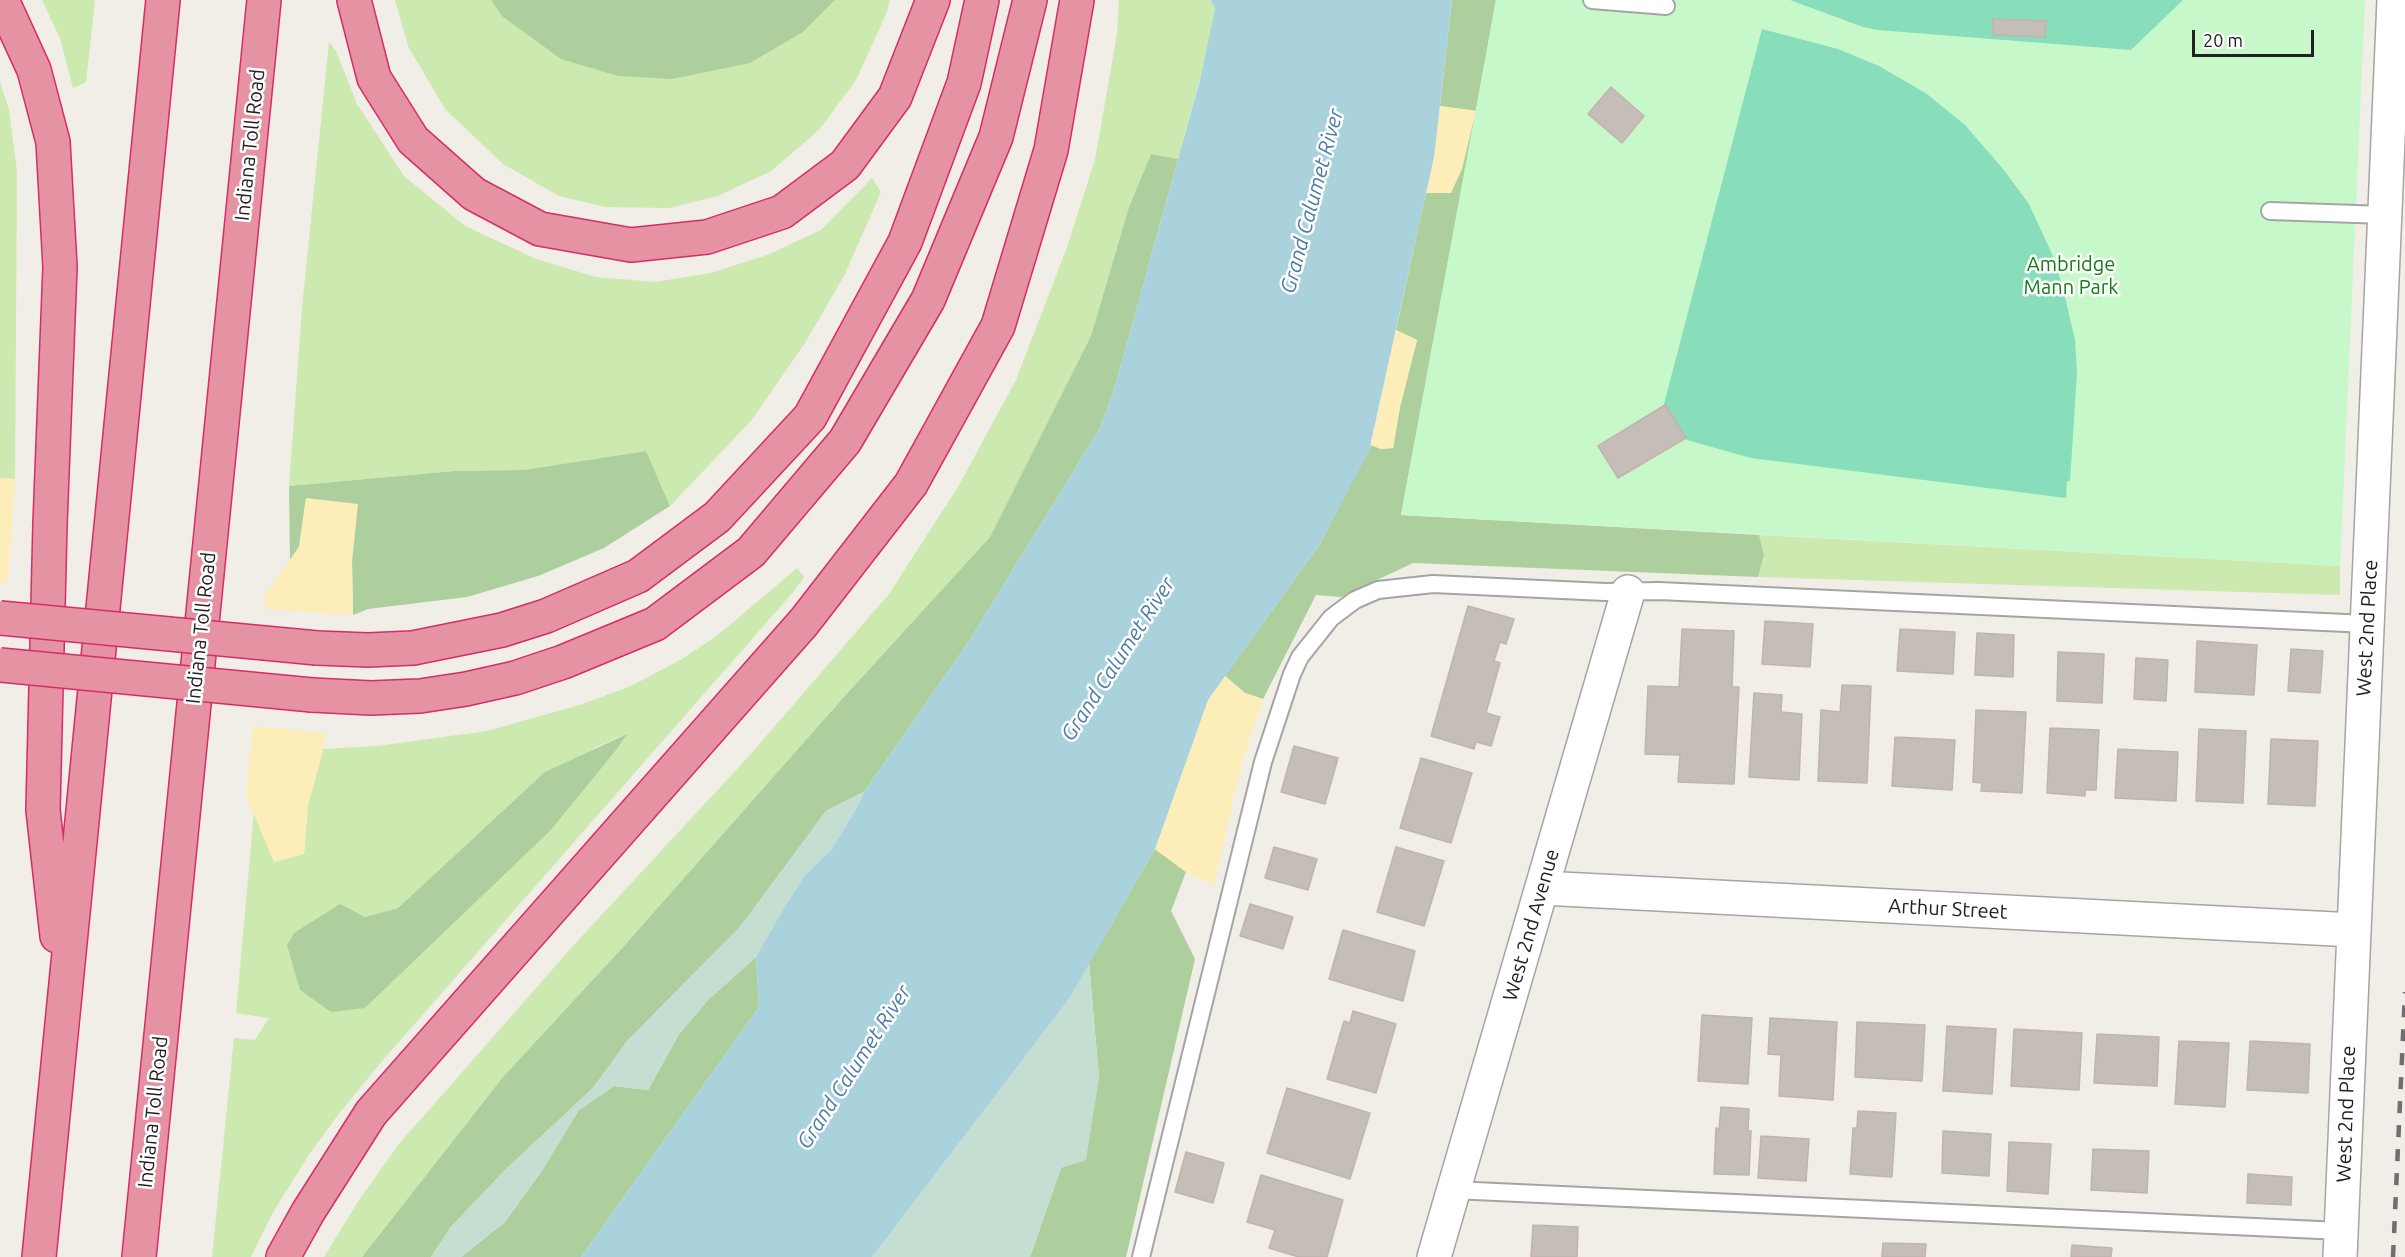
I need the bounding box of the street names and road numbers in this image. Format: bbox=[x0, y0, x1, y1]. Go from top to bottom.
street label: Indiana Toll Road bbox=[230, 68, 270, 222]
street label: Indiana Toll Road bbox=[181, 551, 221, 705]
street label: West 2nd Place bbox=[2351, 559, 2383, 697]
street label: West 2nd Avenue bbox=[1498, 846, 1564, 1004]
street label: Arthur Street bbox=[1888, 894, 2008, 924]
street label: Indiana Toll Road bbox=[133, 1035, 173, 1189]
street label: West 2nd Place bbox=[2332, 1045, 2360, 1183]

